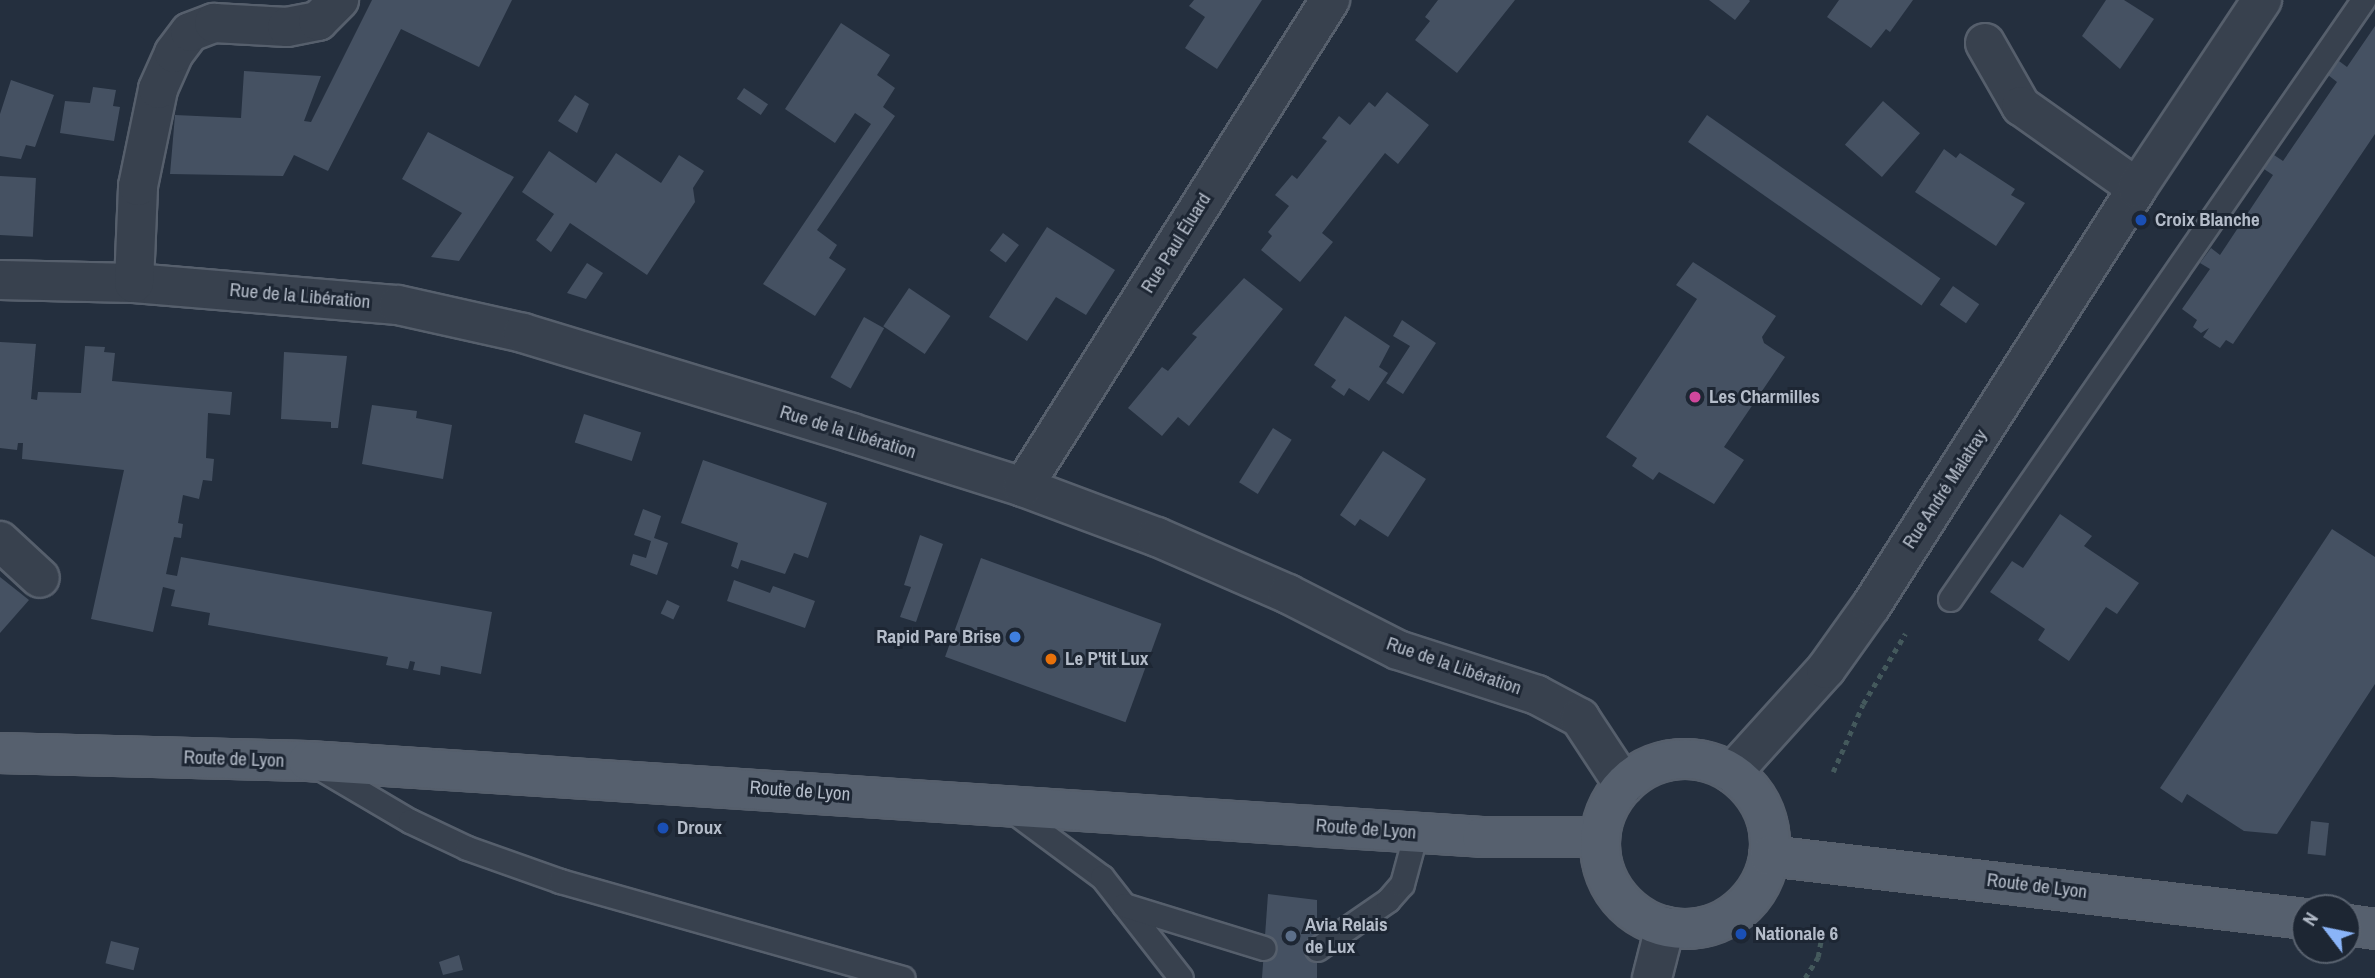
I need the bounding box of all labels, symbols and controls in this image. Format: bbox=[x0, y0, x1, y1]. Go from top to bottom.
street label: Rue Paul Éluard bbox=[1136, 189, 1216, 297]
place label: Croix Blanche bbox=[2155, 209, 2260, 231]
marker: Croix Blanche bbox=[2133, 212, 2149, 228]
street label: Rue de la Libération bbox=[229, 278, 371, 314]
place label: Les Charmilles bbox=[1709, 386, 1820, 408]
marker: Les Charmilles bbox=[1687, 389, 1703, 405]
street label: Rue de la Libération bbox=[777, 400, 919, 464]
street label: Rue André Malatray bbox=[1898, 425, 1992, 553]
place label: Rapid Pare Brise bbox=[876, 626, 1001, 648]
marker: Rapid Pare Brise bbox=[1007, 629, 1023, 645]
street label: Rue de la Libération bbox=[1384, 632, 1524, 700]
place label: Le P'tit Lux bbox=[1065, 648, 1148, 670]
marker: Le P'tit Lux bbox=[1043, 651, 1059, 667]
street label: Route de Lyon bbox=[183, 746, 285, 772]
street label: Route de Lyon bbox=[749, 776, 851, 806]
street label: Route de Lyon bbox=[1315, 814, 1417, 844]
place label: Droux bbox=[677, 817, 722, 839]
marker: Droux bbox=[655, 820, 671, 836]
street label: Route de Lyon bbox=[1986, 869, 2088, 903]
north arrow bbox=[2291, 894, 2361, 964]
text: N bbox=[2296, 907, 2324, 931]
place label: Avia Relais de Lux bbox=[1305, 914, 1388, 958]
place label: Nationale 6 bbox=[1755, 923, 1838, 945]
marker: Nationale 6 bbox=[1733, 926, 1749, 942]
marker: Avia Relais de Lux bbox=[1283, 928, 1299, 944]

